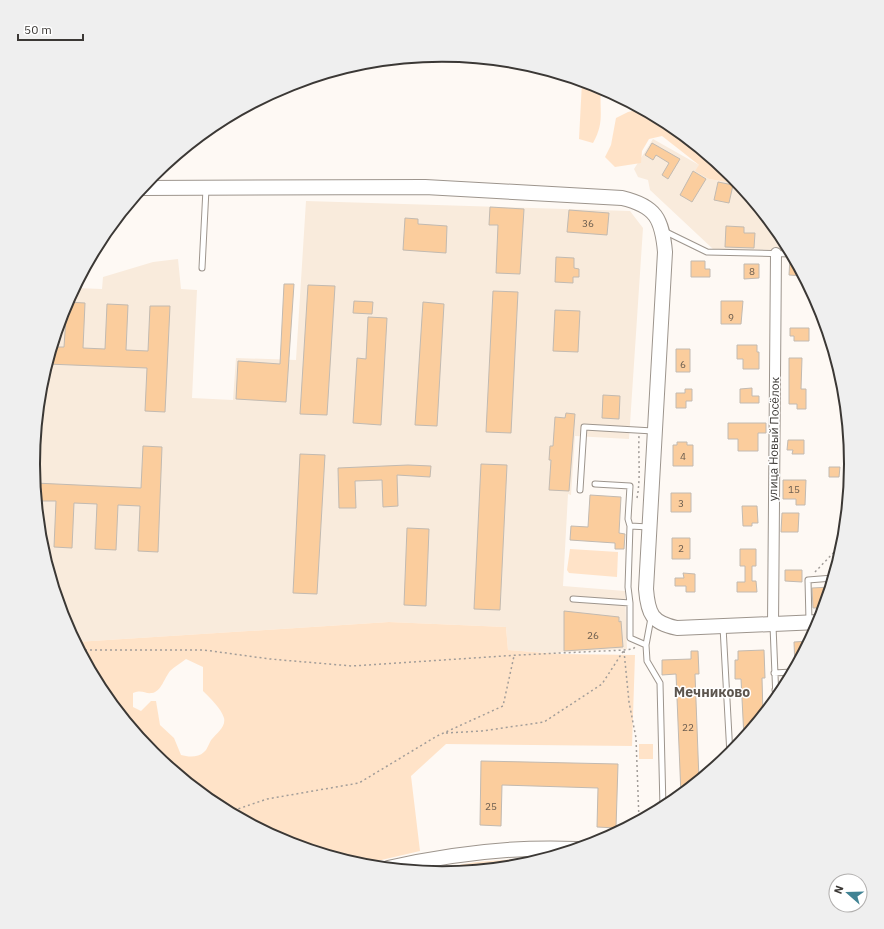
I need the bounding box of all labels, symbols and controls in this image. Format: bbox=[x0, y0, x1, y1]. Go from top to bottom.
scale bar bbox=[18, 16, 83, 42]
text: 50 m bbox=[24, 22, 52, 37]
house number: 36 bbox=[582, 217, 594, 230]
house number: 8 bbox=[749, 265, 755, 278]
house number: 9 bbox=[728, 311, 734, 324]
house number: 6 bbox=[680, 358, 686, 371]
street label: улица Новый Посёлок bbox=[765, 376, 782, 501]
house number: 4 bbox=[680, 450, 686, 463]
house number: 15 bbox=[788, 483, 800, 496]
house number: 3 bbox=[678, 497, 684, 510]
house number: 2 bbox=[678, 542, 684, 555]
house number: 26 bbox=[587, 629, 599, 642]
district label: Мечниково bbox=[674, 683, 750, 701]
house number: 22 bbox=[682, 721, 694, 734]
house number: 25 bbox=[485, 800, 497, 813]
north arrow bbox=[828, 873, 868, 913]
text: N bbox=[831, 883, 847, 896]

